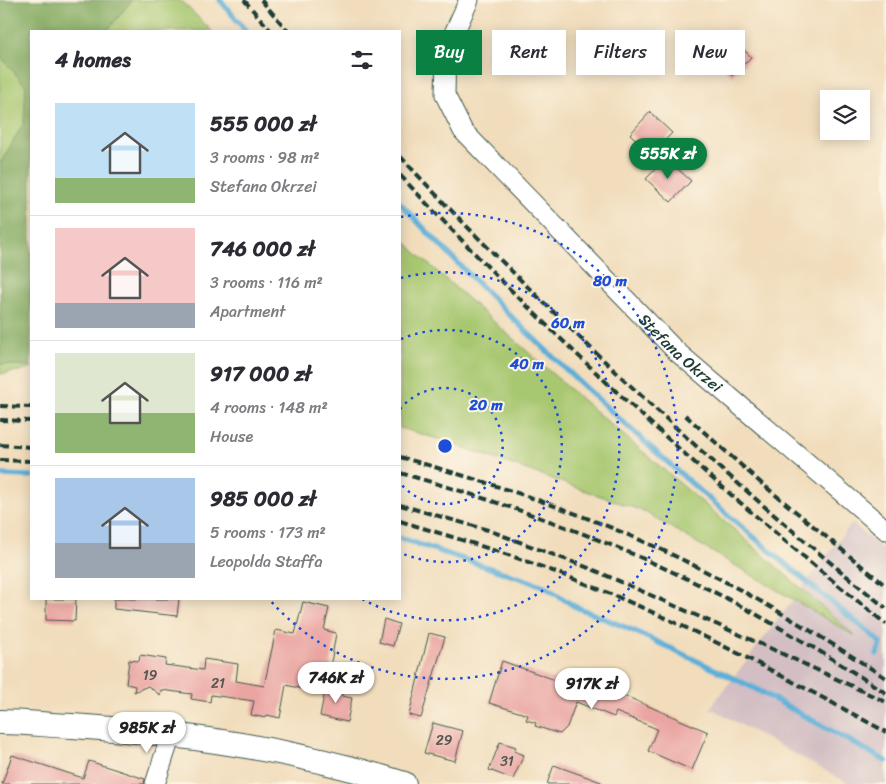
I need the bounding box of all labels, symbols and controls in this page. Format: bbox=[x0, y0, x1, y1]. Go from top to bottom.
chip: Buy bbox=[416, 30, 482, 75]
chip: Rent bbox=[492, 30, 566, 75]
chip: Filters bbox=[576, 30, 665, 75]
chip: New bbox=[675, 30, 745, 75]
text: 4 homes bbox=[55, 41, 131, 79]
icon: filters bbox=[348, 46, 376, 74]
map controls bbox=[820, 90, 870, 140]
button: layers bbox=[820, 90, 870, 140]
text: 555 000 zł bbox=[210, 105, 316, 143]
icon: home bbox=[95, 123, 155, 183]
pin: 555K zł bbox=[622, 138, 714, 180]
text: 555K zł bbox=[640, 139, 696, 168]
text: 3 rooms · 98 m² bbox=[210, 143, 319, 172]
text: Stefana Okrzei bbox=[210, 172, 317, 201]
text: 746 000 zł bbox=[210, 230, 315, 268]
icon: home bbox=[95, 248, 155, 308]
text: 3 rooms · 116 m² bbox=[210, 268, 323, 297]
text: 80 m bbox=[592, 268, 627, 294]
text: Apartment bbox=[210, 297, 286, 326]
street label: Stefana Okrzei bbox=[631, 306, 730, 400]
text: 60 m bbox=[550, 310, 585, 336]
text: 40 m bbox=[509, 351, 545, 377]
text: 917 000 zł bbox=[210, 355, 311, 393]
icon: home bbox=[95, 373, 155, 433]
text: 20 m bbox=[468, 392, 503, 418]
text: 4 rooms · 148 m² bbox=[210, 393, 328, 422]
text: House bbox=[210, 422, 253, 451]
centre of rings bbox=[436, 437, 454, 455]
text: 985 000 zł bbox=[210, 480, 316, 518]
icon: home bbox=[95, 498, 155, 558]
text: 5 rooms · 173 m² bbox=[210, 518, 326, 547]
text: Leopolda Staffa bbox=[210, 547, 323, 576]
pin: 746K zł bbox=[290, 662, 382, 704]
house number: 19 bbox=[143, 663, 158, 688]
text: 746K zł bbox=[309, 663, 363, 692]
pin: 917K zł bbox=[546, 668, 638, 710]
text: 917K zł bbox=[566, 669, 618, 698]
house number: 21 bbox=[211, 671, 225, 696]
pin: 985K zł bbox=[101, 712, 193, 754]
text: 985K zł bbox=[119, 713, 175, 742]
house number: 29 bbox=[436, 728, 453, 753]
house number: 31 bbox=[500, 749, 514, 774]

